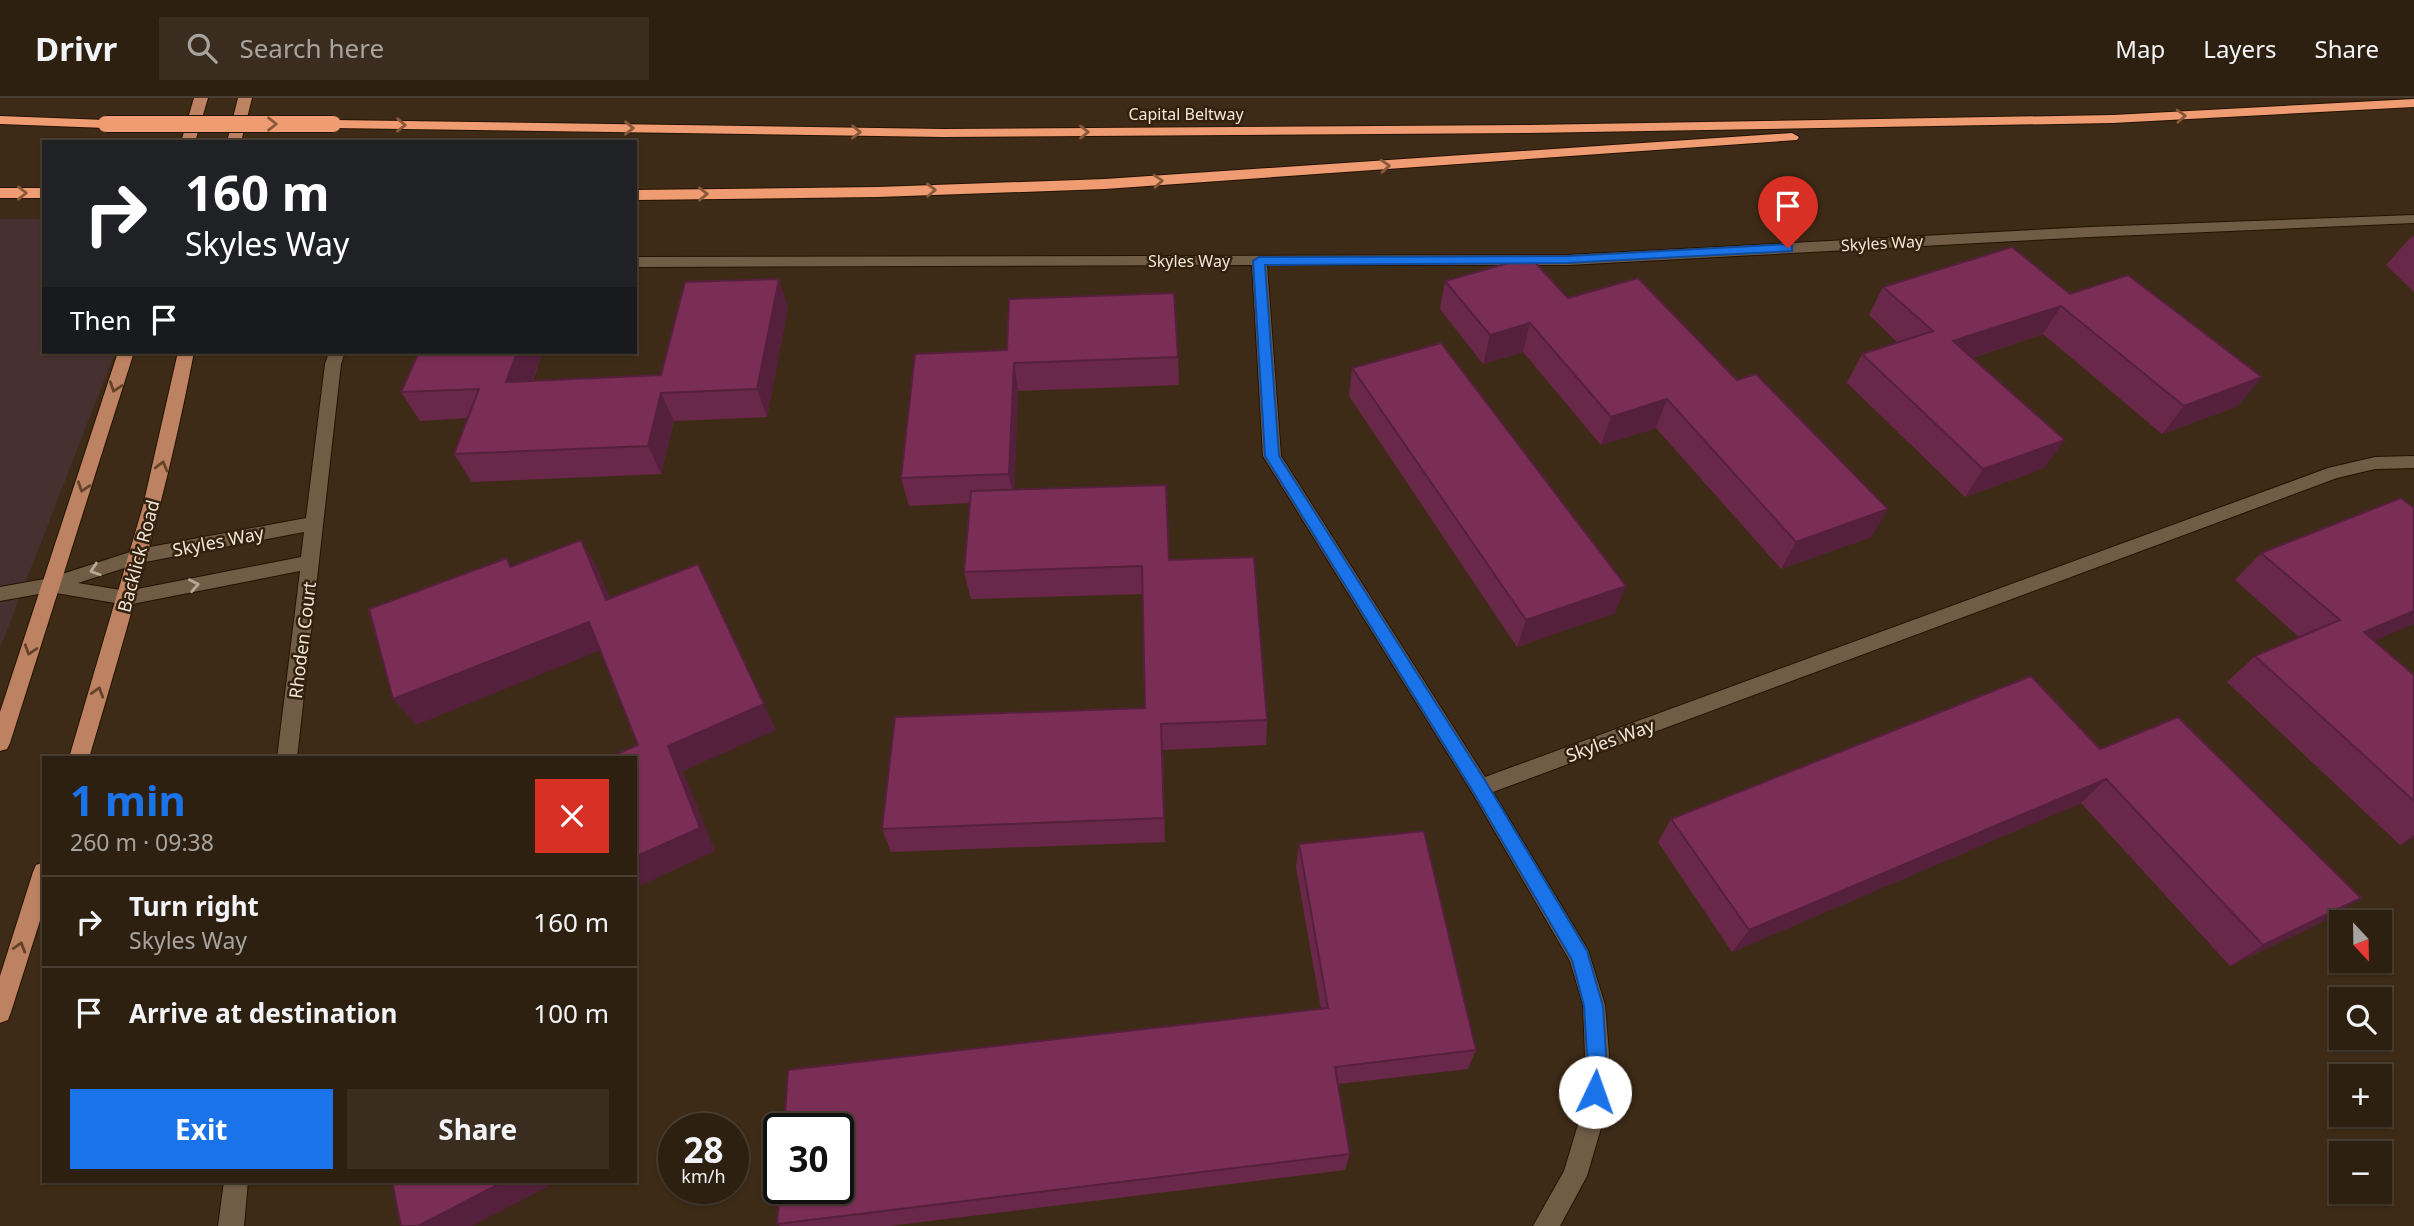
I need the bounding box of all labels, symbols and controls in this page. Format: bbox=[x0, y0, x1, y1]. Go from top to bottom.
search box bbox=[159, 17, 649, 80]
text: Drivr bbox=[35, 26, 117, 71]
icon: search bbox=[183, 29, 221, 67]
text: Search here bbox=[239, 30, 384, 66]
text: Map bbox=[2115, 32, 2165, 65]
text: Layers bbox=[2203, 32, 2277, 65]
text: Share bbox=[2315, 32, 2379, 65]
street label: Capital Beltway bbox=[1128, 103, 1244, 125]
one-way arrow bbox=[2175, 108, 2186, 123]
one-way arrow bbox=[267, 116, 278, 132]
one-way arrow bbox=[397, 117, 407, 133]
one-way arrow bbox=[624, 121, 635, 136]
one-way arrow bbox=[851, 124, 862, 139]
one-way arrow bbox=[1079, 124, 1090, 140]
text: 160 m bbox=[185, 159, 330, 225]
one-way arrow bbox=[1380, 159, 1391, 174]
icon: right bbox=[70, 168, 161, 259]
one-way arrow bbox=[1153, 173, 1164, 188]
pin bbox=[1758, 176, 1818, 248]
one-way arrow bbox=[926, 183, 937, 198]
one-way arrow bbox=[17, 185, 28, 201]
one-way arrow bbox=[698, 187, 709, 202]
icon: arrive bbox=[1769, 187, 1807, 225]
text: Skyles Way bbox=[185, 222, 349, 265]
street label: Skyles Way bbox=[1840, 230, 1924, 256]
street label: Skyles Way bbox=[1148, 250, 1231, 272]
icon: arrive bbox=[145, 301, 183, 339]
text: Then bbox=[70, 302, 131, 338]
one-way arrow bbox=[109, 380, 123, 393]
one-way arrow bbox=[154, 460, 168, 472]
one-way arrow bbox=[76, 481, 91, 493]
street label: Backlick Road bbox=[111, 497, 165, 615]
street label: Skyles Way bbox=[170, 520, 266, 562]
one-way arrow bbox=[89, 562, 101, 577]
one-way arrow bbox=[188, 578, 200, 593]
street label: Rhoden Court bbox=[283, 580, 321, 700]
one-way arrow bbox=[23, 644, 38, 656]
one-way arrow bbox=[90, 687, 105, 699]
street label: Skyles Way bbox=[1562, 713, 1658, 767]
text: 1 min bbox=[70, 771, 186, 828]
button: close bbox=[535, 779, 609, 853]
text: 260 m · 09:38 bbox=[70, 826, 214, 858]
text: Turn right bbox=[129, 888, 259, 924]
icon: right bbox=[70, 903, 108, 941]
text: 160 m bbox=[533, 904, 609, 940]
north arrow bbox=[2329, 910, 2392, 973]
map controls bbox=[2329, 910, 2392, 1204]
text: Skyles Way bbox=[129, 924, 247, 956]
one-way arrow bbox=[12, 942, 27, 954]
button: search bbox=[2329, 987, 2392, 1050]
icon: arrive bbox=[70, 994, 108, 1032]
text: Arrive at destination bbox=[129, 995, 398, 1031]
text: 100 m bbox=[533, 995, 609, 1031]
position arrow bbox=[1558, 1055, 1632, 1129]
button: + bbox=[2329, 1064, 2392, 1127]
button: Exit bbox=[70, 1089, 333, 1169]
button: Share bbox=[347, 1089, 609, 1169]
speed limit sign: 30 bbox=[763, 1113, 854, 1204]
text: 28 bbox=[683, 1126, 724, 1173]
button: − bbox=[2329, 1141, 2392, 1204]
text: km/h bbox=[681, 1164, 726, 1188]

